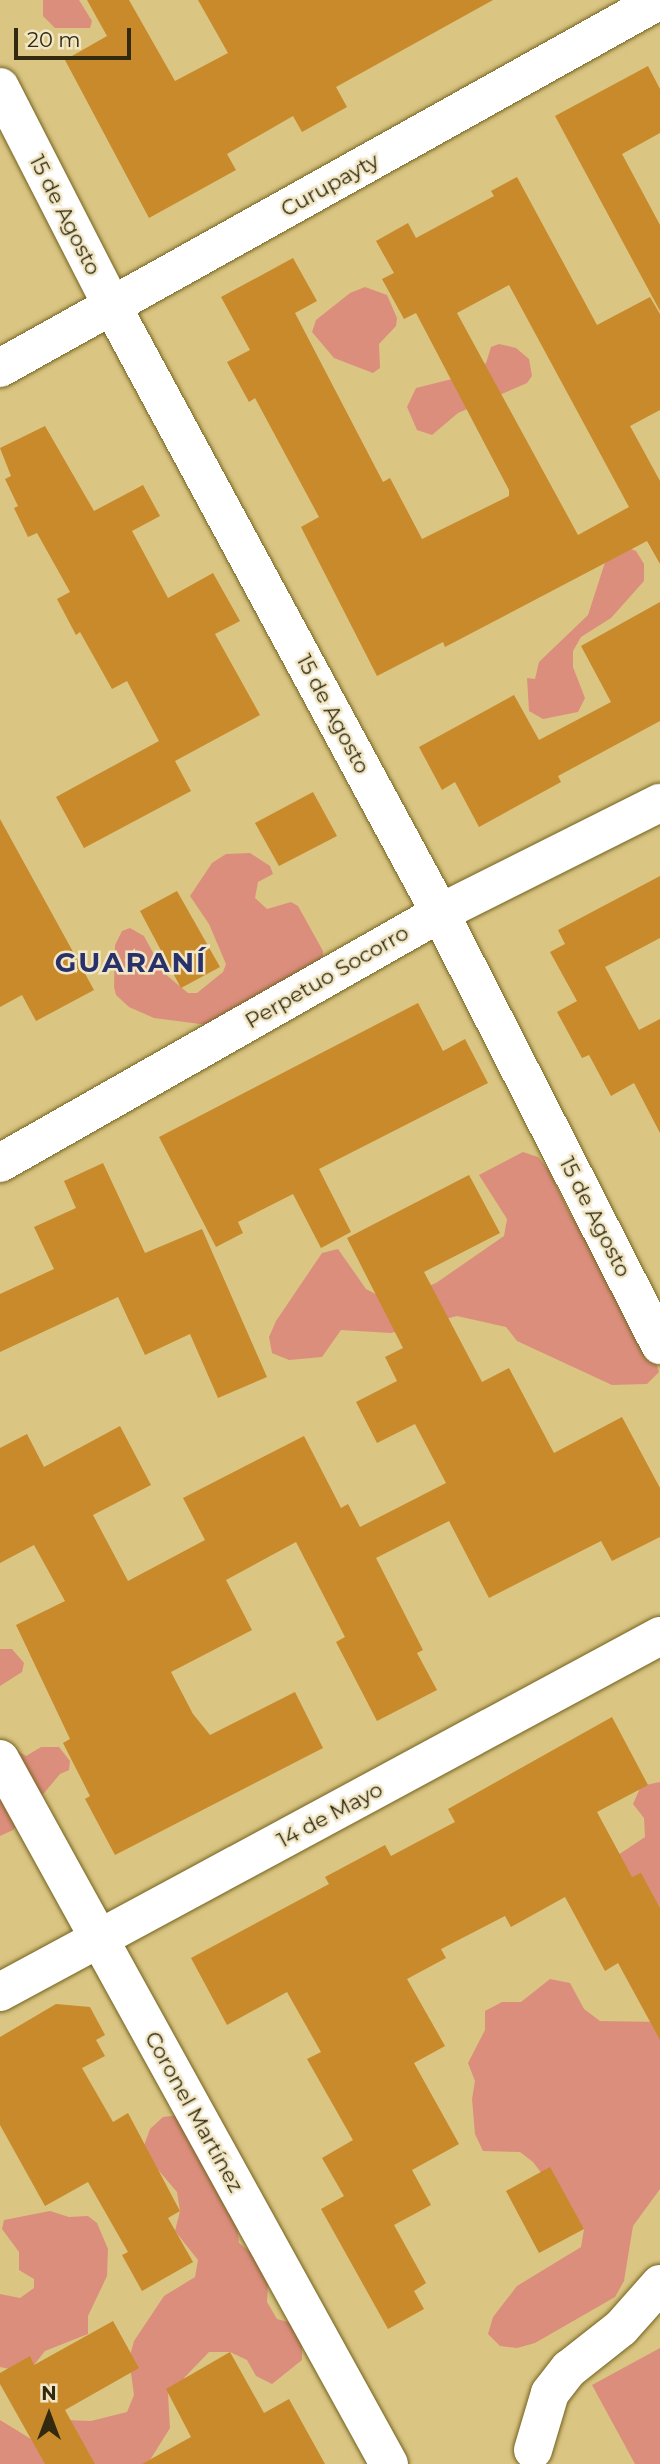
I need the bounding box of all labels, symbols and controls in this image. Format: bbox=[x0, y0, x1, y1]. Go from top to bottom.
scale bar bbox=[18, 14, 135, 58]
text: 20 m bbox=[27, 27, 81, 52]
street label: Curupayty bbox=[277, 148, 383, 222]
street label: 15 de Agosto bbox=[24, 151, 106, 279]
street label: 15 de Agosto bbox=[291, 650, 375, 778]
street label: Perpetuo Socorro bbox=[241, 920, 413, 1034]
district label: GUARANÍ bbox=[56, 945, 206, 979]
street label: 15 de Agosto bbox=[554, 1153, 636, 1281]
street label: 14 de Mayo bbox=[273, 1777, 387, 1853]
street label: Coronel Martínez bbox=[139, 2027, 249, 2197]
north arrow bbox=[14, 2380, 84, 2450]
text: N bbox=[41, 2382, 57, 2405]

